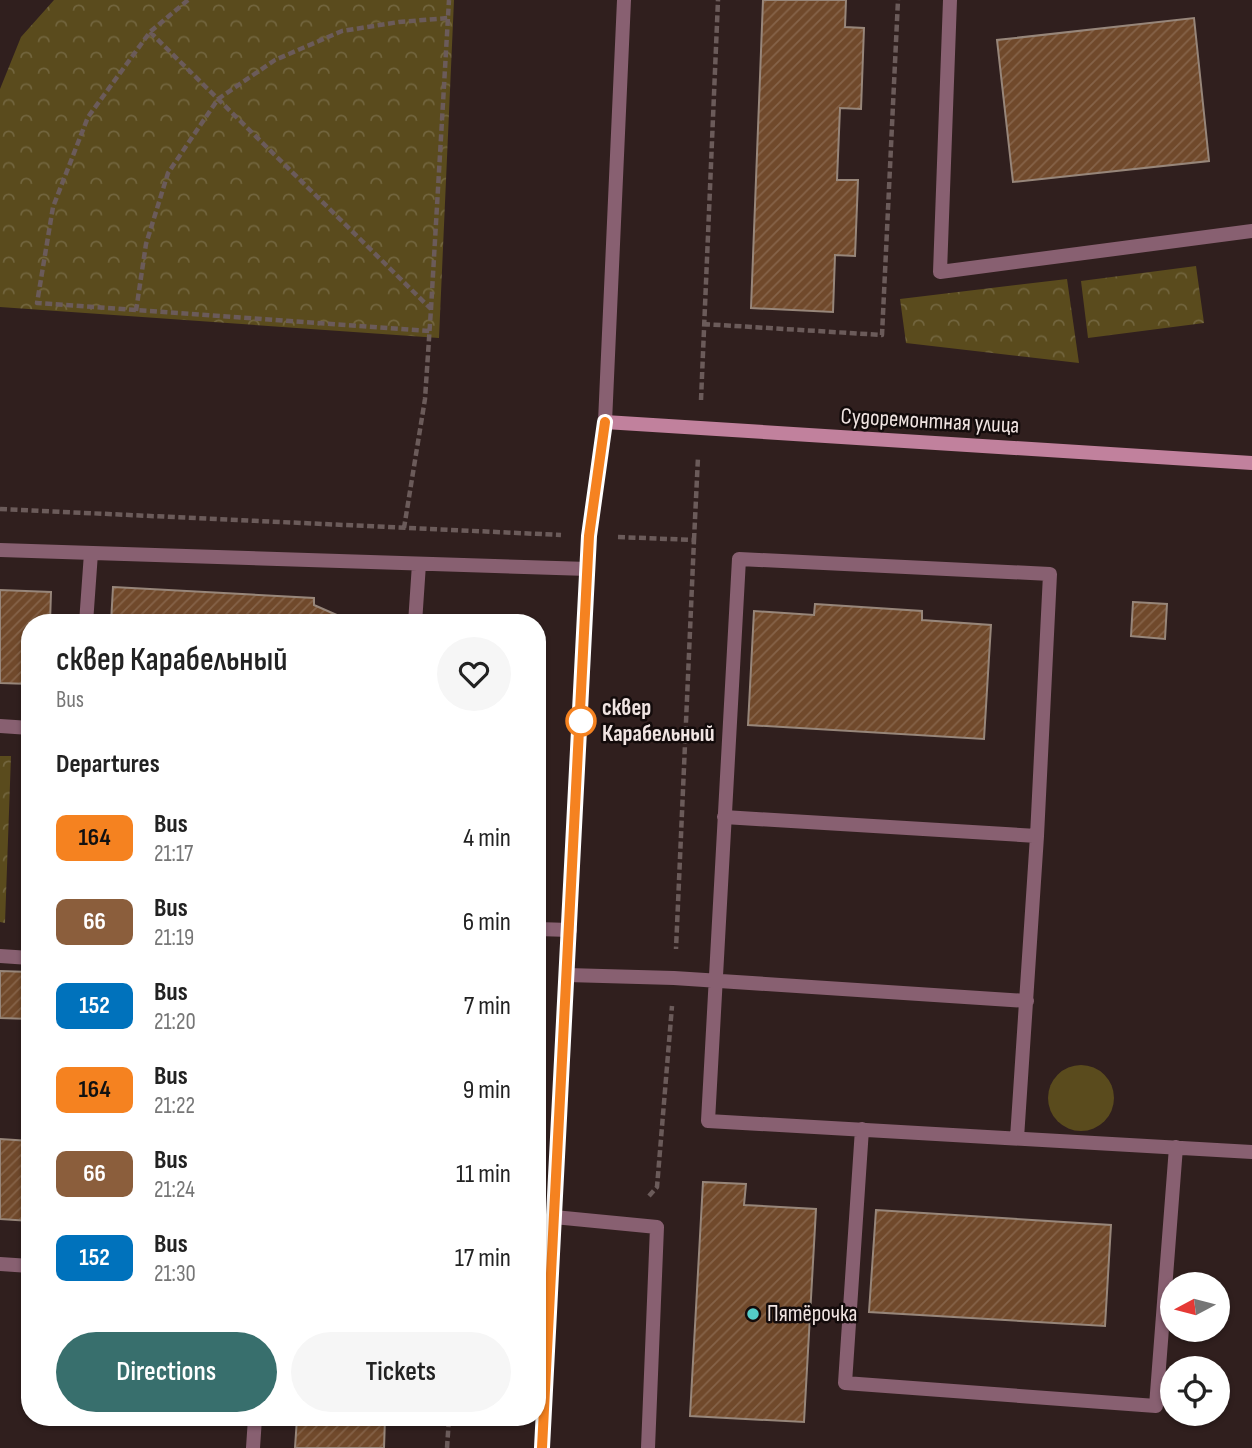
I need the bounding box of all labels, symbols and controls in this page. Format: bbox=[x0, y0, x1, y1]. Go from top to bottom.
street label: Судоремонтная улица bbox=[840, 402, 1020, 440]
button: heart bbox=[437, 637, 511, 711]
text: сквер Карабельный bbox=[56, 640, 287, 680]
text: Bus bbox=[56, 686, 84, 714]
place label: сквер Карабельный bbox=[602, 694, 715, 748]
marker: сквер Карабельный bbox=[566, 706, 596, 736]
text: Departures bbox=[56, 749, 160, 780]
text: Bus bbox=[154, 809, 188, 840]
text: 164 bbox=[78, 823, 111, 852]
text: 4 min bbox=[463, 823, 511, 854]
text: 21:17 bbox=[154, 840, 193, 868]
text: Bus bbox=[154, 893, 188, 924]
text: 66 bbox=[83, 907, 106, 936]
text: 6 min bbox=[463, 907, 511, 938]
text: 21:19 bbox=[154, 924, 194, 952]
text: Bus bbox=[154, 977, 188, 1008]
text: 152 bbox=[79, 991, 110, 1020]
text: 7 min bbox=[464, 991, 511, 1022]
text: 21:20 bbox=[154, 1008, 196, 1036]
text: Bus bbox=[154, 1061, 188, 1092]
text: 164 bbox=[78, 1075, 111, 1104]
text: 9 min bbox=[463, 1075, 511, 1106]
text: 21:22 bbox=[154, 1092, 195, 1120]
text: Bus bbox=[154, 1145, 188, 1176]
text: 66 bbox=[83, 1159, 106, 1188]
text: 11 min bbox=[456, 1159, 511, 1190]
text: 21:24 bbox=[154, 1176, 195, 1204]
text: Bus bbox=[154, 1229, 188, 1260]
text: 152 bbox=[79, 1243, 110, 1272]
text: 17 min bbox=[455, 1243, 511, 1274]
text: 21:30 bbox=[154, 1260, 196, 1288]
north arrow bbox=[1160, 1272, 1230, 1342]
map controls bbox=[1160, 1272, 1230, 1426]
place label: Пятёрочка bbox=[767, 1300, 857, 1328]
marker: Пятёрочка bbox=[745, 1306, 761, 1322]
button: Directions bbox=[56, 1332, 277, 1412]
button: Tickets bbox=[291, 1332, 511, 1412]
button: locate bbox=[1160, 1356, 1230, 1426]

